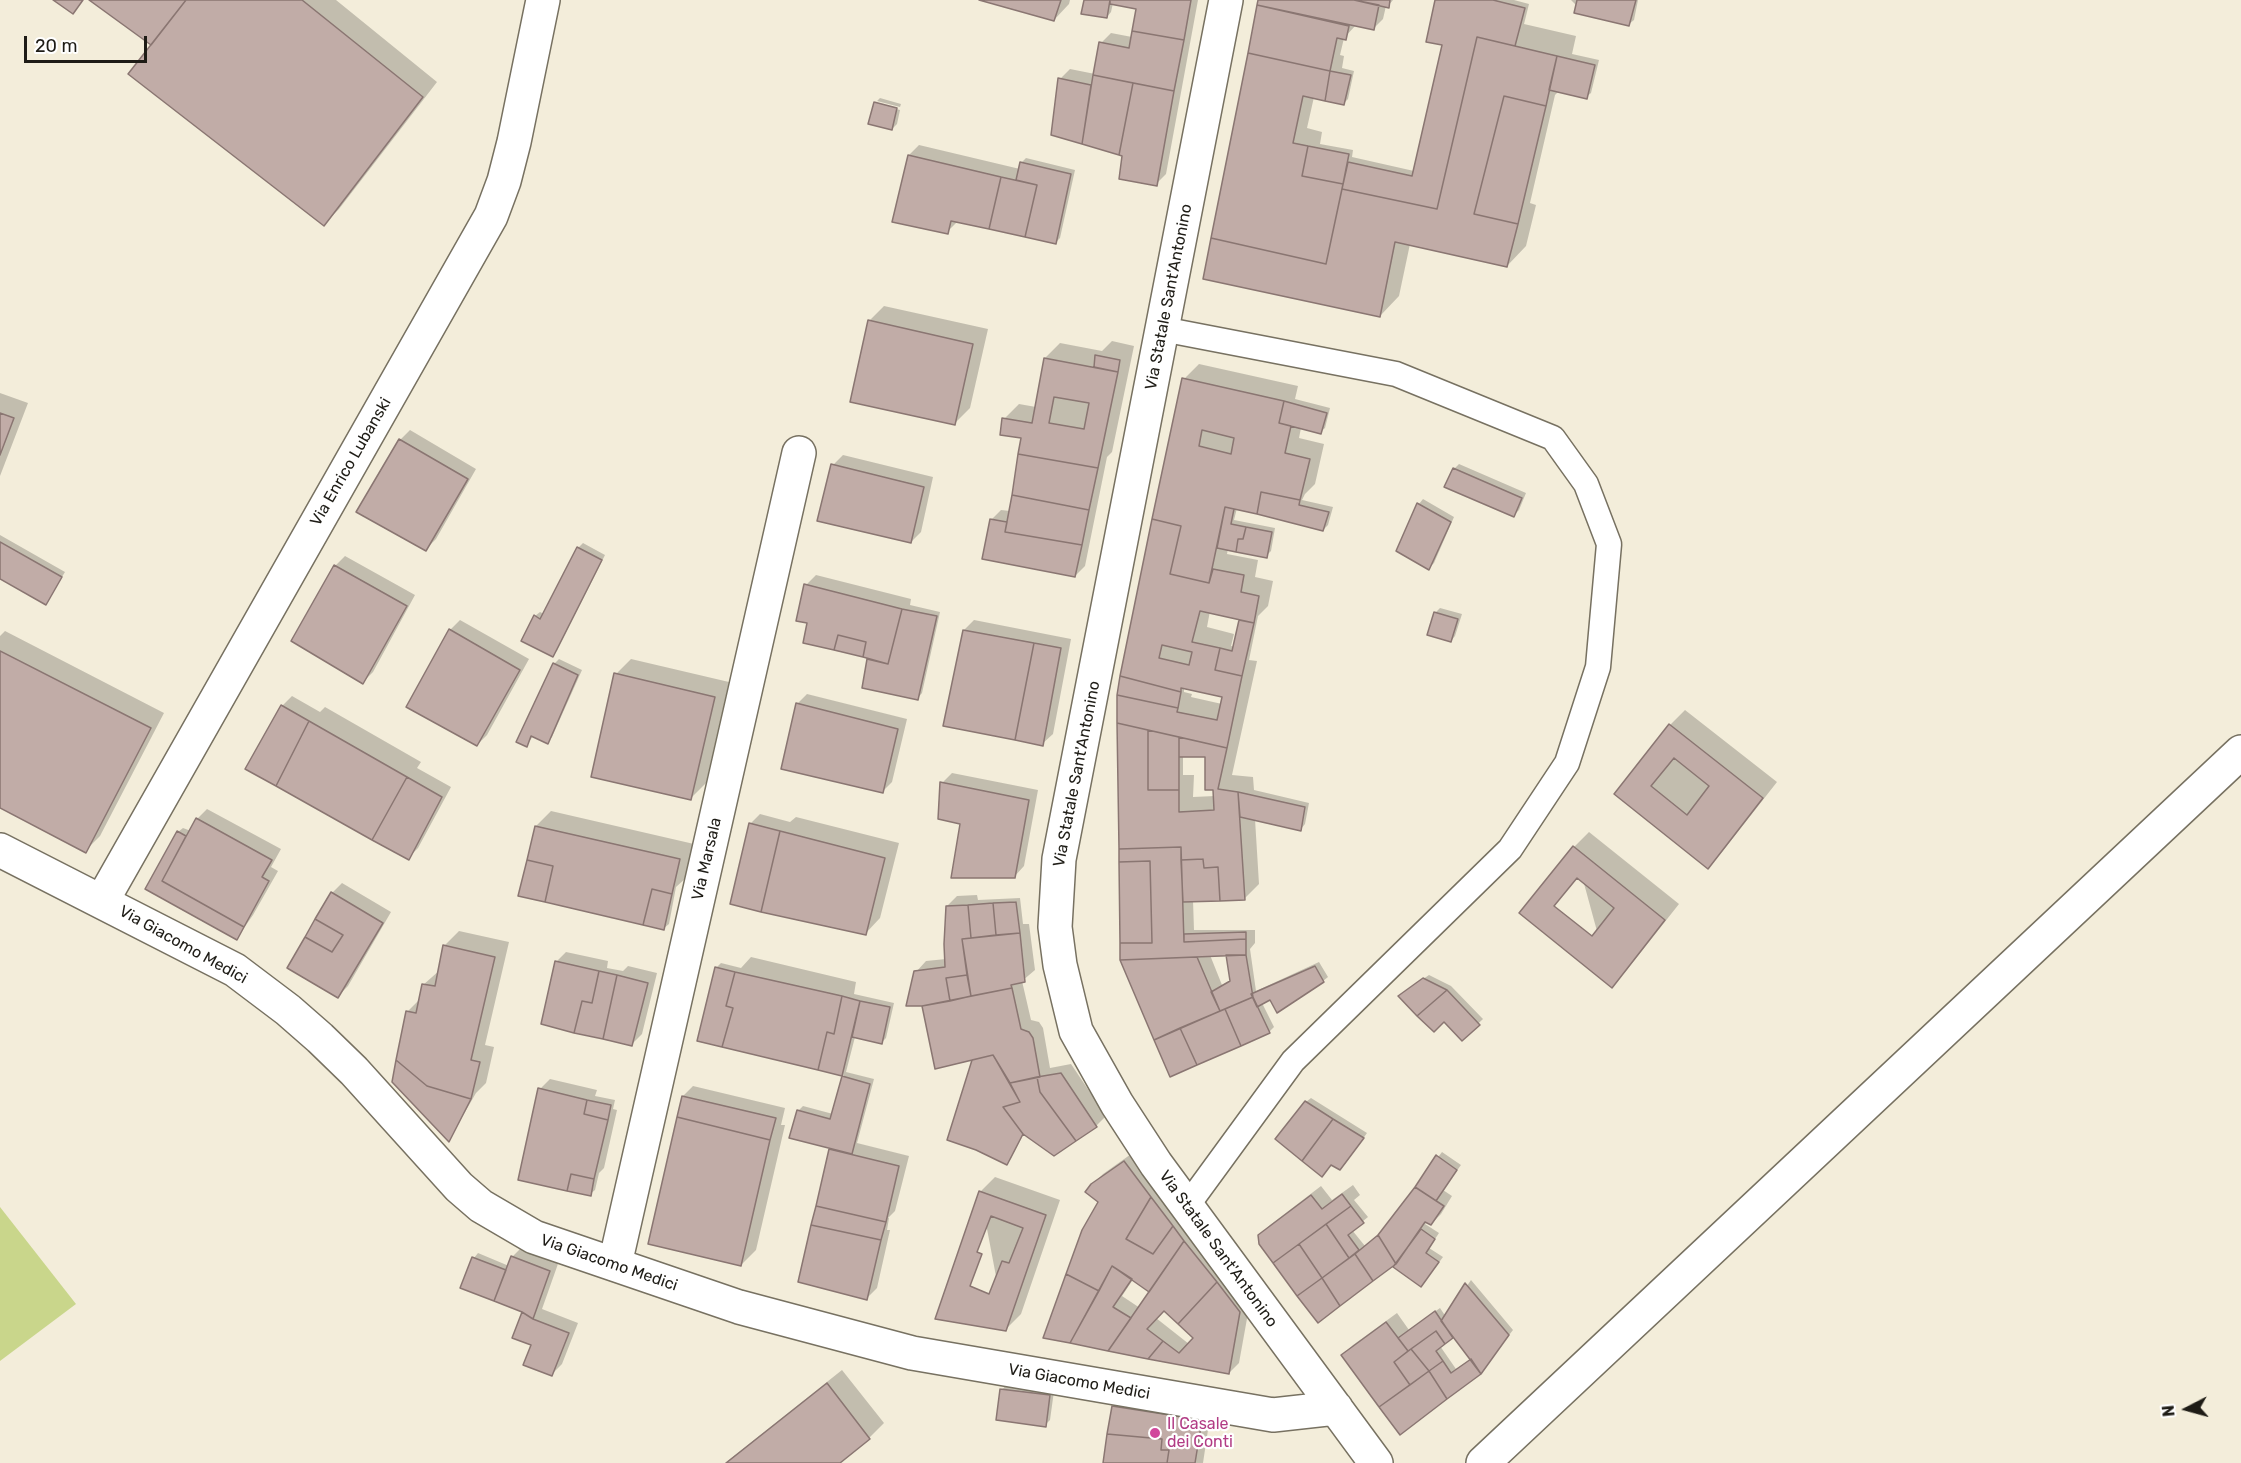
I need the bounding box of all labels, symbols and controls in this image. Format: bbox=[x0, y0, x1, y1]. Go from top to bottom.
scale bar bbox=[27, 24, 150, 62]
text: 20 m bbox=[35, 35, 77, 57]
street label: Via Statale Sant'Antonino bbox=[1142, 202, 1196, 392]
street label: Via Enrico Lubanski bbox=[306, 394, 396, 530]
street label: Via Statale Sant'Antonino bbox=[1050, 679, 1104, 869]
street label: Via Marsala bbox=[688, 816, 726, 902]
street label: Via Giacomo Medici bbox=[115, 902, 251, 988]
street label: Via Statale Sant'Antonino bbox=[1155, 1167, 1281, 1331]
street label: Via Giacomo Medici bbox=[538, 1231, 680, 1295]
street label: Via Giacomo Medici bbox=[1007, 1360, 1151, 1404]
north arrow bbox=[2157, 1379, 2217, 1439]
text: N bbox=[2159, 1404, 2179, 1418]
place label: Il Casale dei Conti bbox=[1167, 1414, 1233, 1452]
marker: Il Casale dei Conti bbox=[1148, 1426, 1162, 1440]

